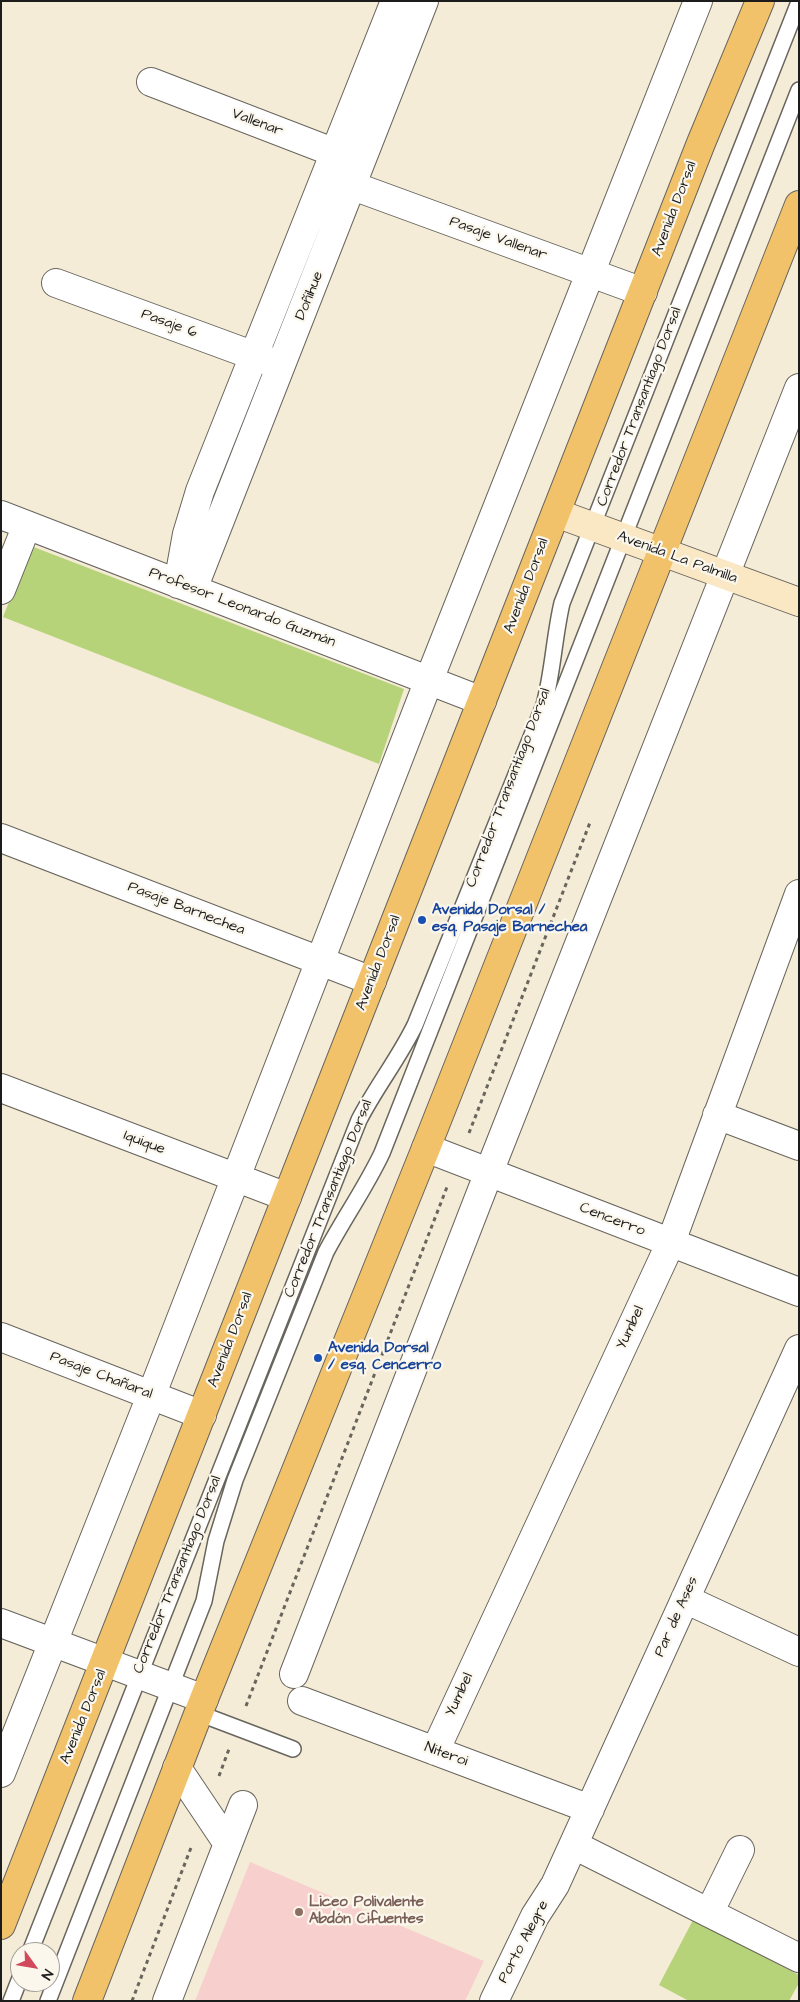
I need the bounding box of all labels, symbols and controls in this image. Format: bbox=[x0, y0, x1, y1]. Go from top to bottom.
street label: Vallenar bbox=[229, 105, 285, 141]
street label: Avenida Dorsal bbox=[649, 159, 701, 259]
street label: Pasaje Vallenar bbox=[447, 213, 549, 265]
street label: Doñihue bbox=[292, 269, 328, 323]
street label: Corredor Transantiago Dorsal bbox=[594, 305, 686, 509]
street label: Pasaje 6 bbox=[138, 306, 200, 342]
street label: Avenida La Palmilla bbox=[614, 528, 740, 588]
street label: Avenida Dorsal bbox=[501, 536, 553, 636]
street label: Profesor Leonardo Guzmán bbox=[146, 564, 338, 652]
street label: Corredor Transantiago Dorsal bbox=[463, 686, 555, 890]
street label: Pasaje Barnechea bbox=[125, 878, 247, 940]
place label: Avenida Dorsal / esq. Pasaje Barnechea bbox=[432, 902, 587, 937]
street label: Avenida Dorsal bbox=[353, 913, 405, 1013]
marker: Avenida Dorsal / esq. Pasaje Barnechea bbox=[416, 914, 428, 926]
street label: Corredor Transantiago Dorsal bbox=[281, 1098, 377, 1300]
street label: Iquique bbox=[121, 1127, 167, 1159]
street label: Cencerro bbox=[577, 1199, 647, 1241]
street label: Avenida Dorsal bbox=[205, 1290, 257, 1390]
street label: Yumbel bbox=[613, 1303, 649, 1353]
place label: Avenida Dorsal / esq. Cencerro bbox=[328, 1340, 441, 1375]
street label: Pasaje Chañaral bbox=[47, 1348, 155, 1404]
marker: Avenida Dorsal / esq. Cencerro bbox=[312, 1352, 324, 1364]
street label: Corredor Transantiago Dorsal bbox=[130, 1474, 226, 1676]
street label: Par de Ases bbox=[651, 1574, 703, 1660]
street label: Avenida Dorsal bbox=[57, 1667, 111, 1767]
street label: Yumbel bbox=[442, 1670, 478, 1720]
street label: Niteroi bbox=[422, 1739, 470, 1771]
place label: Liceo Polivalente Abdón Cifuentes bbox=[309, 1894, 424, 1929]
street label: Porto Alegre bbox=[495, 1898, 553, 1986]
marker: Liceo Polivalente Abdón Cifuentes bbox=[293, 1906, 305, 1918]
north arrow bbox=[10, 1942, 60, 1992]
text: N bbox=[36, 1965, 58, 1983]

